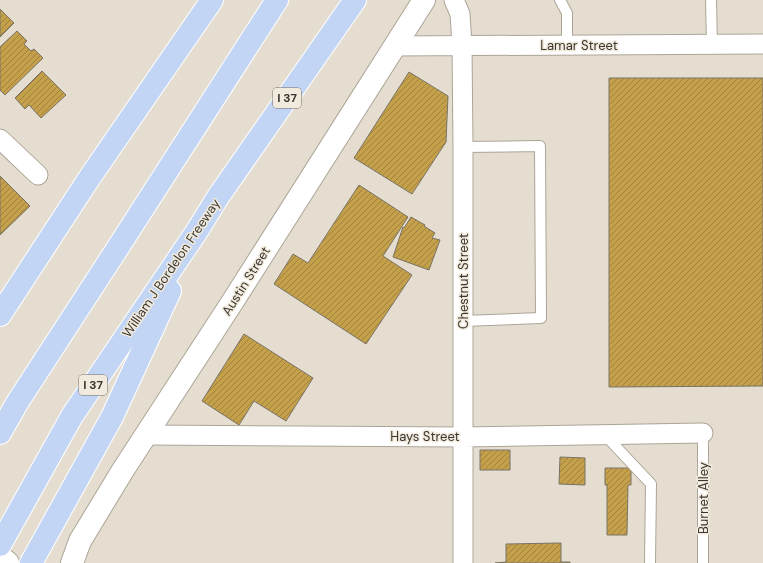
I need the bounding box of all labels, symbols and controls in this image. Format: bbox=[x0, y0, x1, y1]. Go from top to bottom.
street label: Lamar Street bbox=[540, 37, 618, 54]
road number: I 37 bbox=[273, 88, 301, 108]
street label: William J Bordelon Freeway bbox=[118, 195, 224, 341]
street label: Chestnut Street bbox=[455, 233, 472, 329]
street label: Austin Street bbox=[218, 243, 274, 319]
road number: I 37 bbox=[79, 375, 107, 395]
street label: Hays Street bbox=[390, 428, 460, 445]
street label: Burnet Alley bbox=[695, 462, 712, 534]

